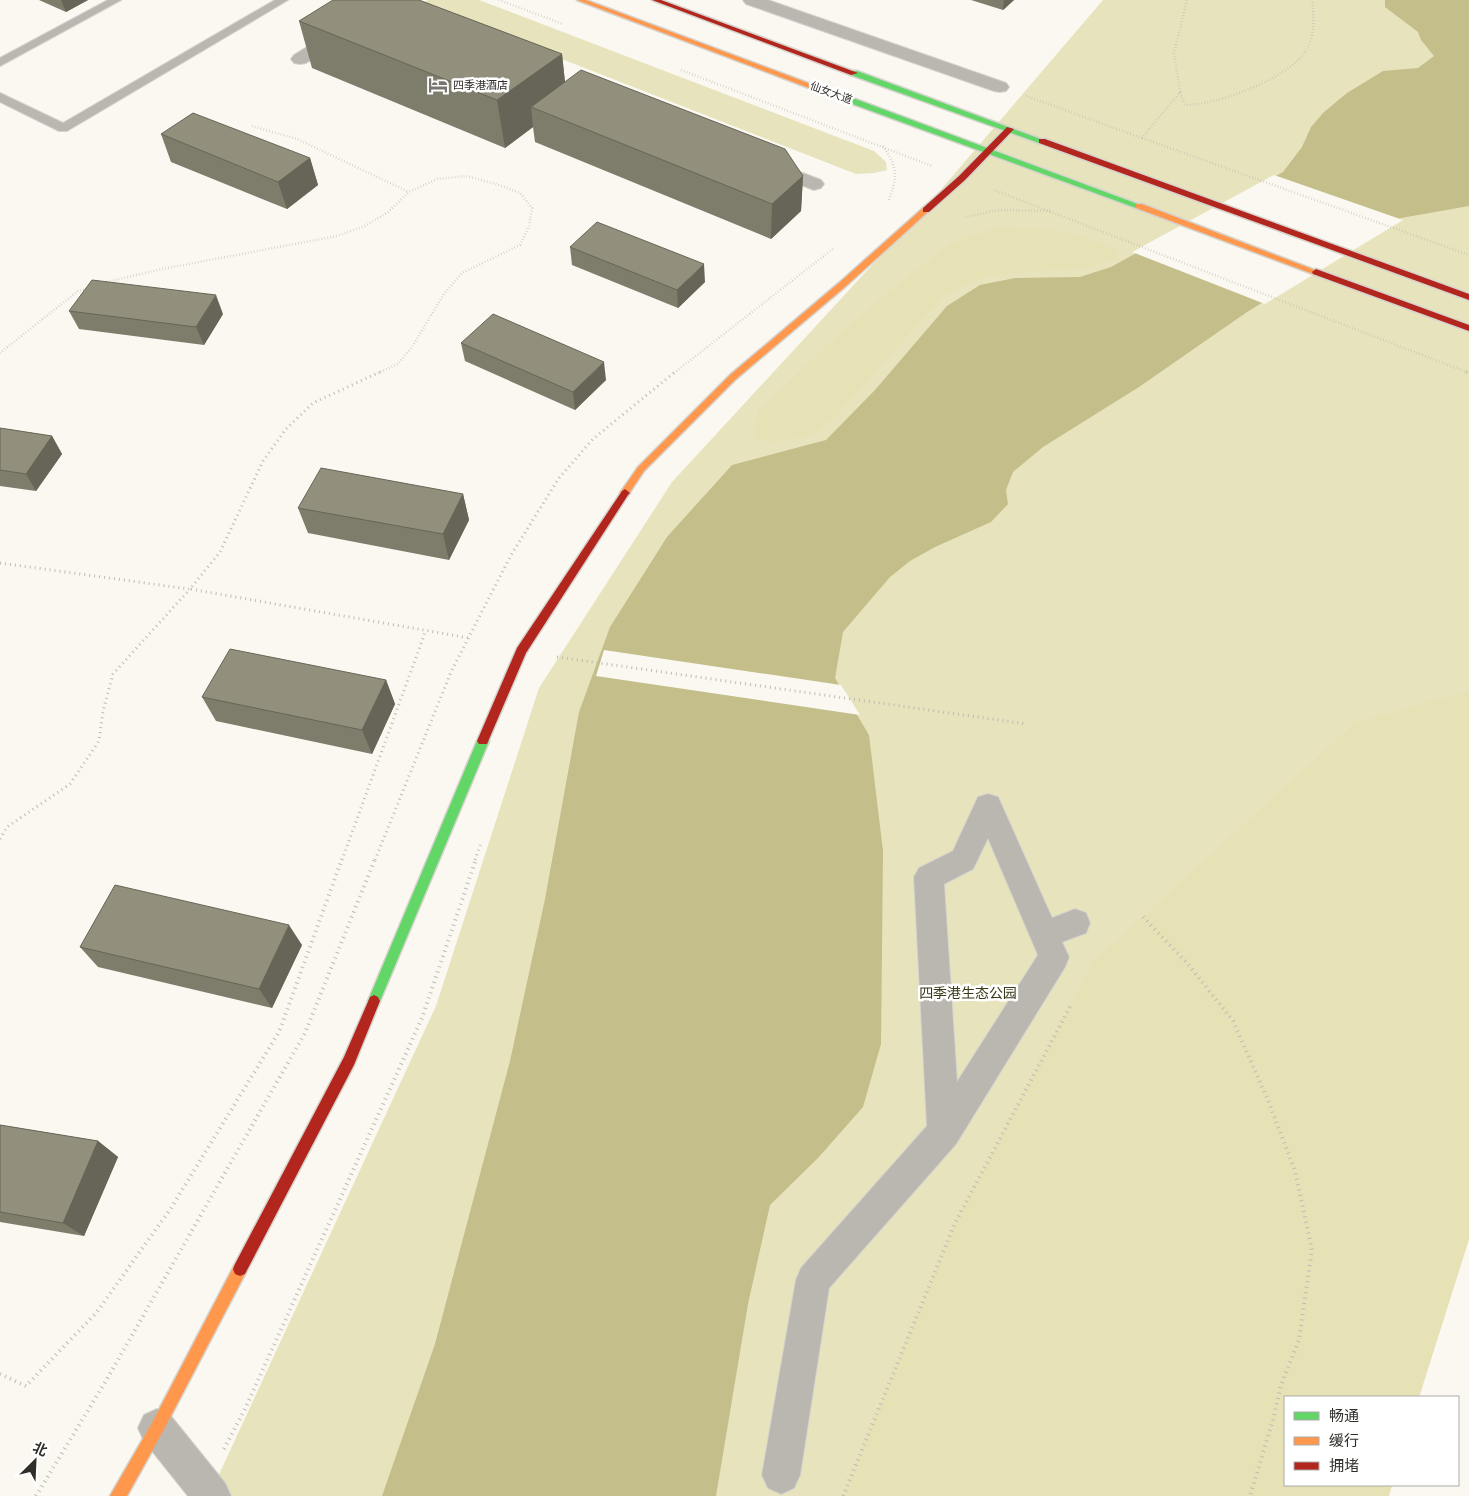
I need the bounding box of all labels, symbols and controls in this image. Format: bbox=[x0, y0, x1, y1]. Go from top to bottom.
hotel icon: 四季港酒店 bbox=[427, 74, 449, 96]
place label: 四季港酒店 bbox=[453, 79, 508, 92]
street label: 仙女大道 bbox=[808, 79, 854, 107]
park label: 四季港生态公园 bbox=[919, 985, 1017, 1002]
legend bbox=[1284, 1396, 1459, 1486]
text: 畅通 bbox=[1329, 1407, 1359, 1425]
text: 缓行 bbox=[1329, 1432, 1359, 1450]
north arrow bbox=[10, 1436, 60, 1486]
text: 北 bbox=[30, 1439, 50, 1460]
text: 拥堵 bbox=[1329, 1457, 1359, 1475]

